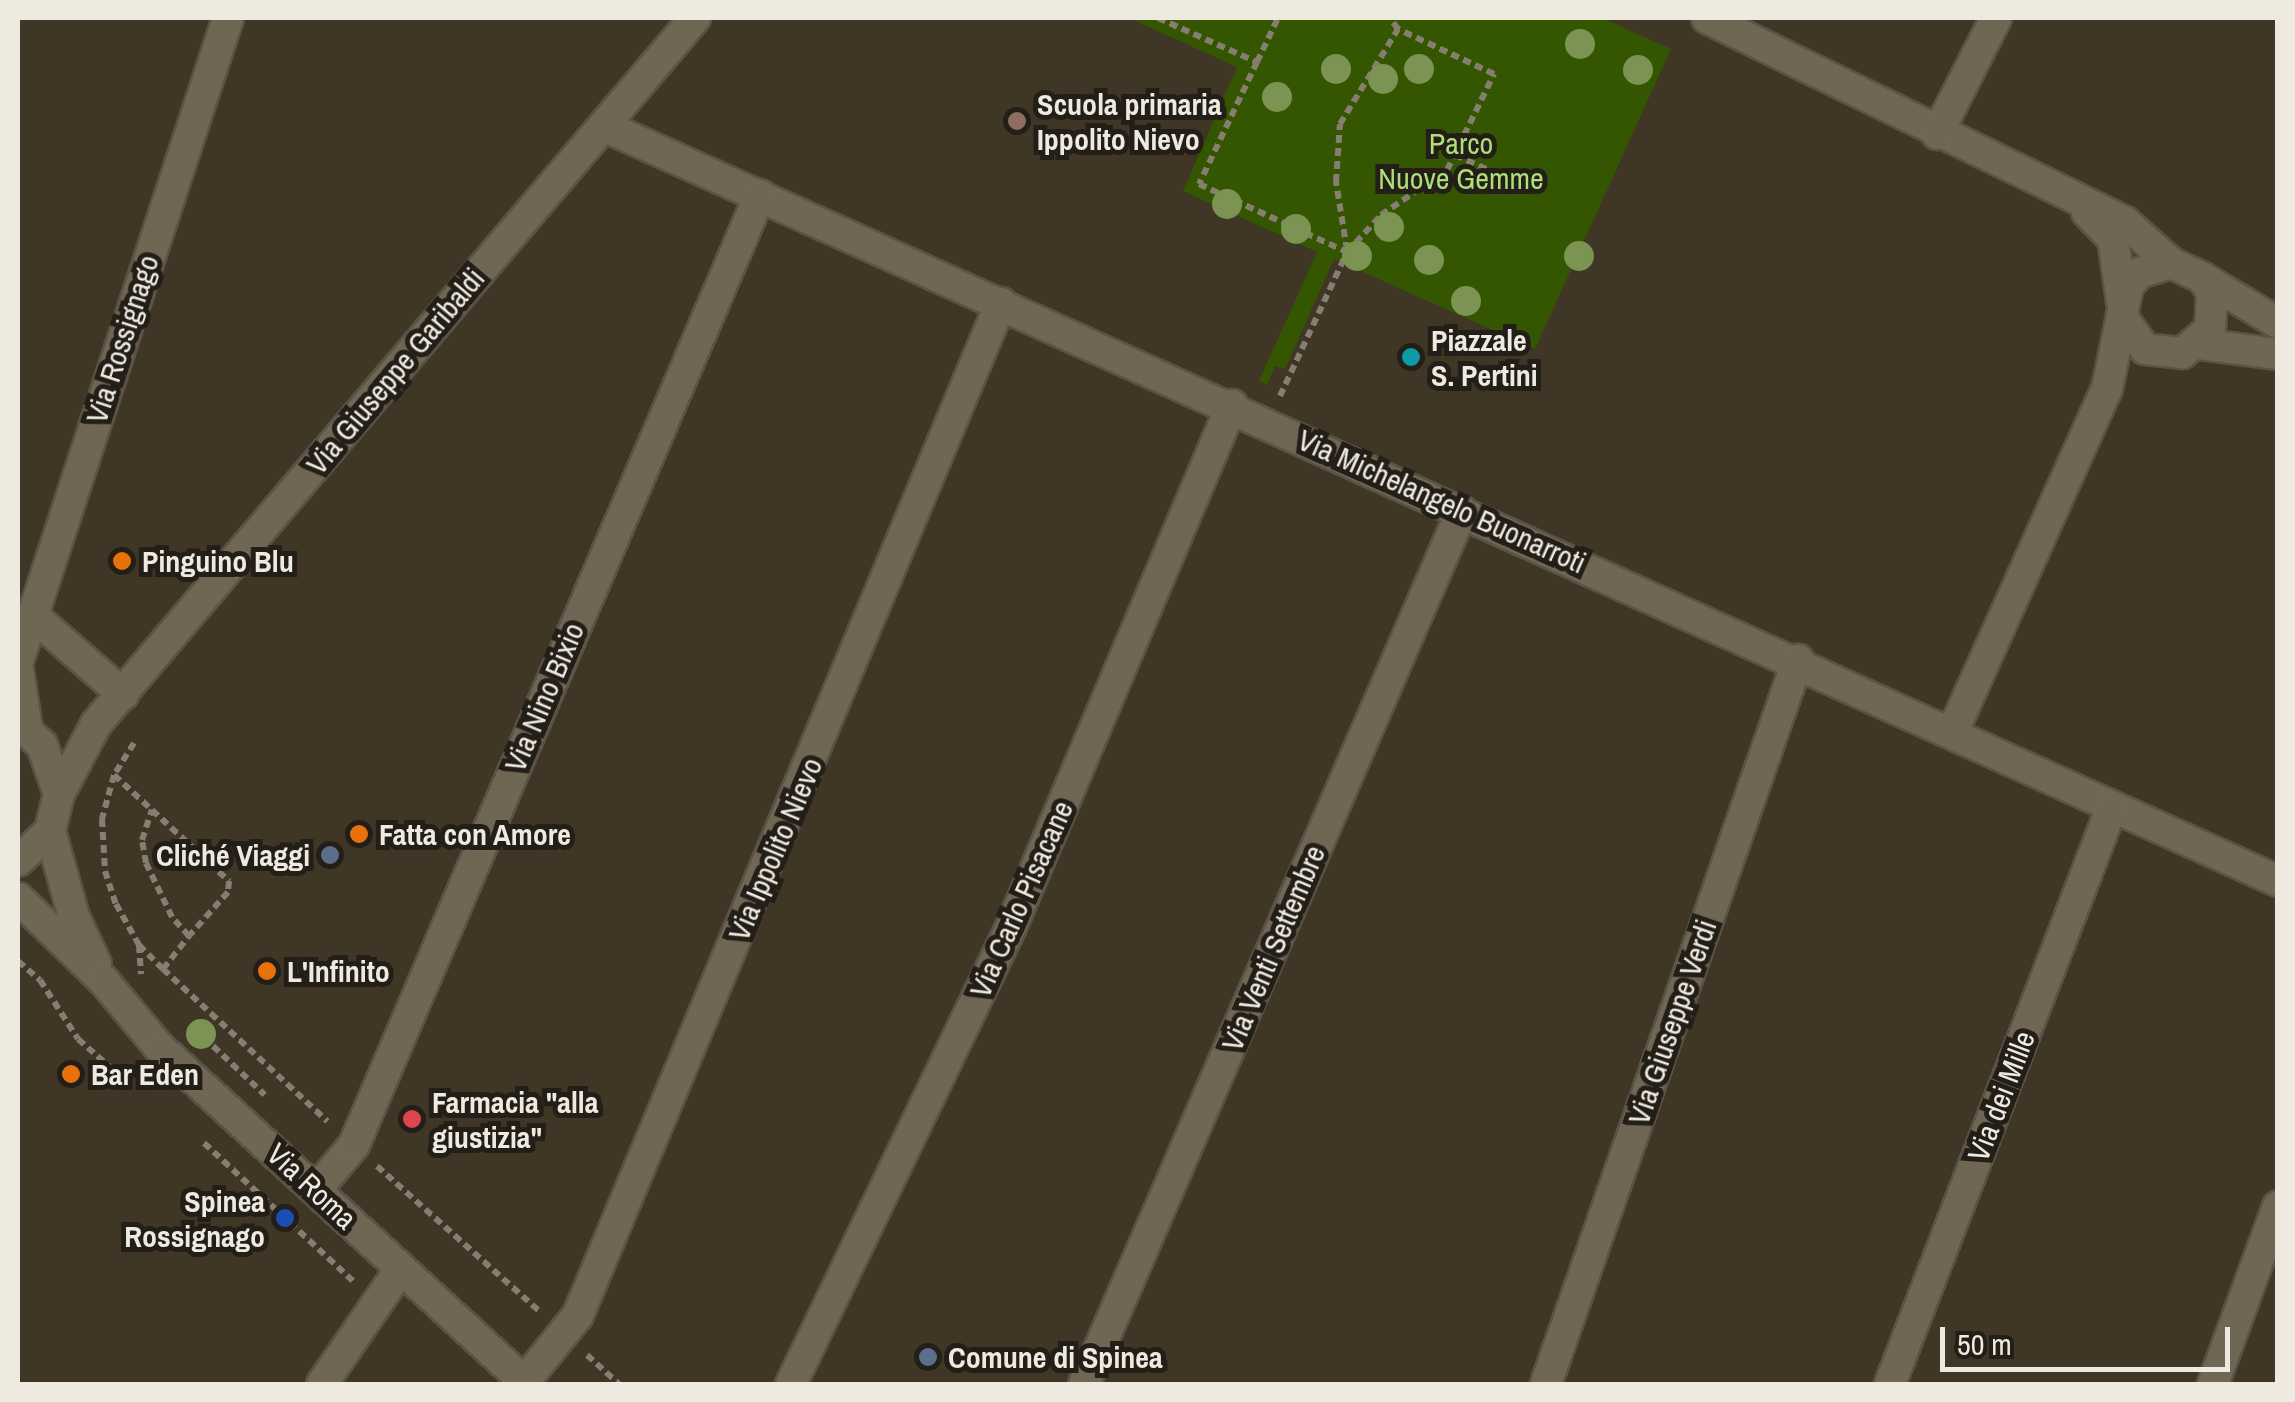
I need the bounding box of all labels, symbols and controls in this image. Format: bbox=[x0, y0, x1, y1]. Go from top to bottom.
place label: Scuola primaria Ippolito Nievo bbox=[1037, 86, 1222, 156]
marker: Scuola primaria Ippolito Nievo bbox=[1006, 110, 1028, 132]
park label: Parco Nuove Gemme bbox=[1378, 125, 1544, 196]
street label: Via Rossignago bbox=[78, 250, 166, 428]
street label: Via Giuseppe Garibaldi bbox=[298, 261, 492, 481]
place label: Piazzale S. Pertini bbox=[1431, 322, 1538, 392]
marker: Piazzale S. Pertini bbox=[1400, 346, 1422, 368]
street label: Via Michelangelo Buonarroti bbox=[1292, 421, 1592, 581]
place label: Pinguino Blu bbox=[142, 543, 294, 579]
marker: Pinguino Blu bbox=[111, 550, 133, 572]
street label: Via Nino Bixio bbox=[497, 617, 591, 777]
street label: Via Ippolito Nievo bbox=[720, 752, 830, 946]
street label: Via Carlo Pisacane bbox=[962, 795, 1080, 1003]
place label: Fatta con Amore bbox=[379, 816, 572, 852]
marker: Fatta con Amore bbox=[348, 823, 370, 845]
place label: Cliché Viaggi bbox=[156, 837, 310, 873]
street label: Via Venti Settembre bbox=[1213, 840, 1333, 1056]
marker: Cliché Viaggi bbox=[319, 844, 341, 866]
street label: Via Giuseppe Verdi bbox=[1620, 915, 1724, 1129]
place label: L'Infinito bbox=[287, 953, 390, 989]
marker: L'Infinito bbox=[256, 960, 278, 982]
street label: Via dei Mille bbox=[1960, 1026, 2042, 1166]
place label: Bar Eden bbox=[91, 1056, 199, 1092]
marker: Bar Eden bbox=[60, 1063, 82, 1085]
place label: Farmacia "alla giustizia" bbox=[432, 1084, 598, 1154]
marker: Farmacia "alla giustizia" bbox=[401, 1108, 423, 1130]
street label: Via Roma bbox=[260, 1136, 364, 1236]
place label: Spinea Rossignago bbox=[124, 1183, 265, 1254]
marker: Spinea Rossignago bbox=[274, 1207, 296, 1229]
scale bar bbox=[1945, 1307, 2235, 1369]
text: 50 m bbox=[1957, 1324, 2012, 1364]
place label: Comune di Spinea bbox=[948, 1339, 1163, 1375]
marker: Comune di Spinea bbox=[917, 1346, 939, 1368]

